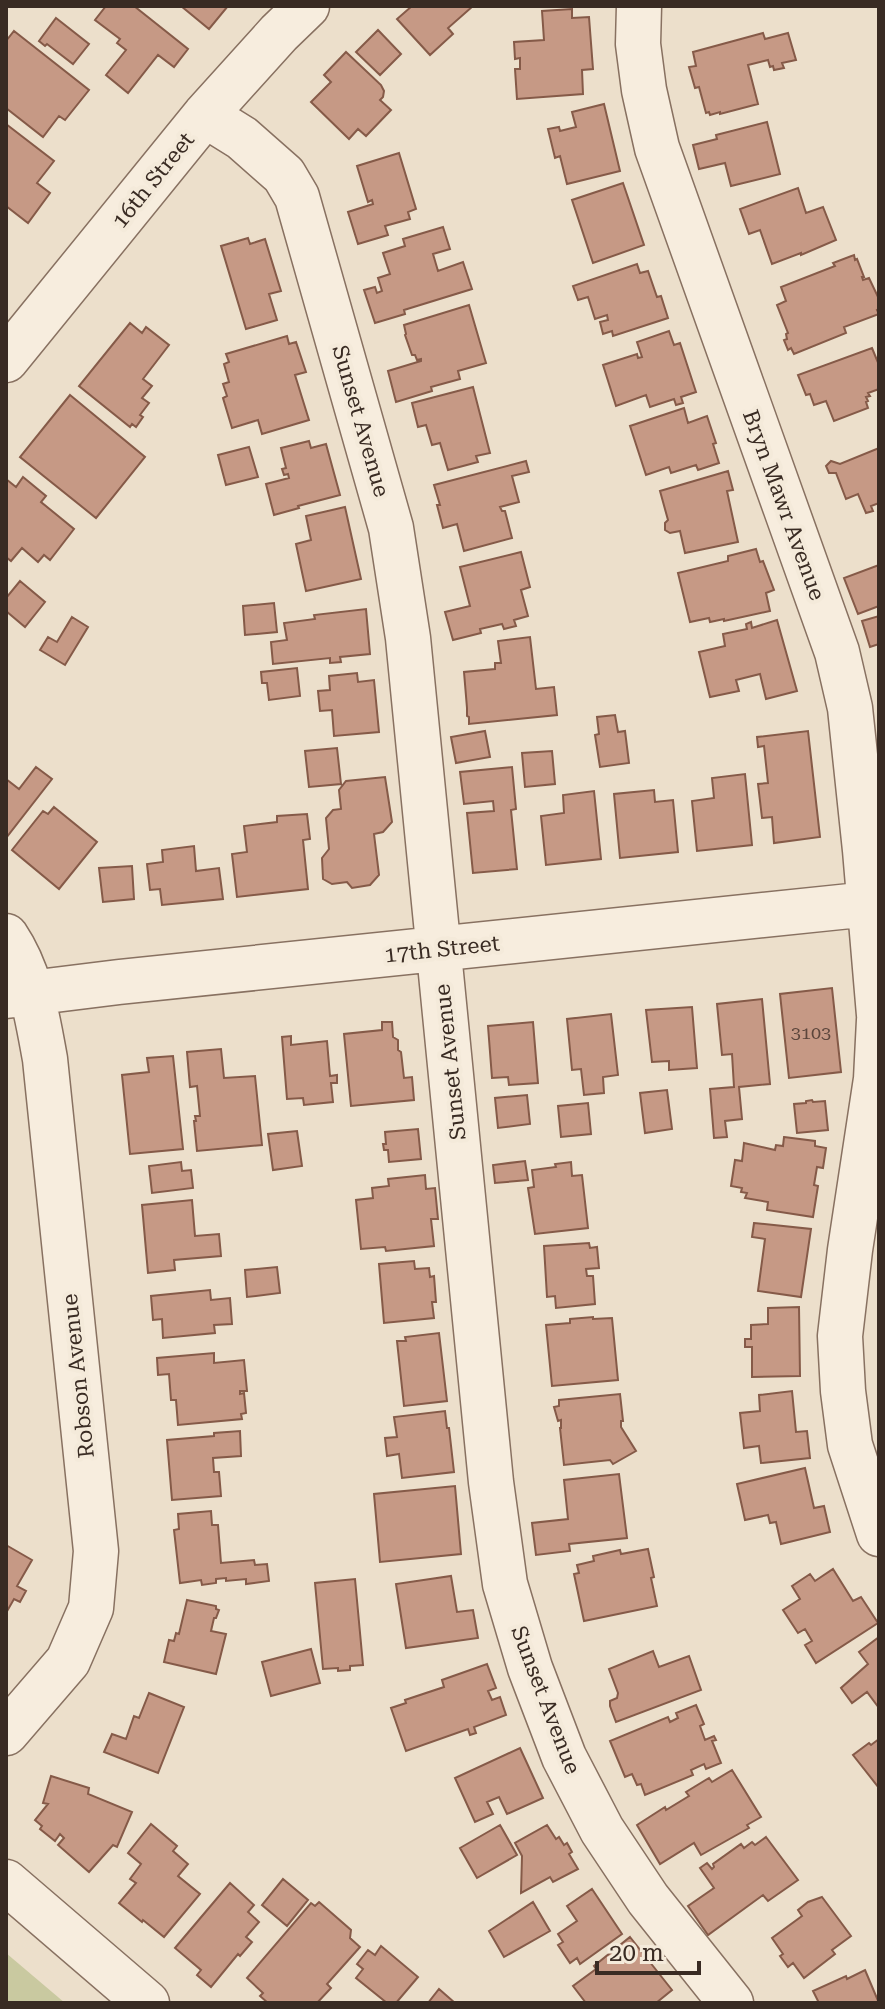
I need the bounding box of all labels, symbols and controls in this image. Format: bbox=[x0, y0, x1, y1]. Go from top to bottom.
street label: 16th Street bbox=[107, 127, 199, 233]
street label: Sunset Avenue bbox=[327, 342, 395, 500]
street label: Bryn Mawr Avenue bbox=[738, 406, 830, 604]
street label: 17th Street bbox=[383, 931, 501, 967]
street label: Sunset Avenue bbox=[429, 983, 471, 1141]
house number: 3103 bbox=[791, 1022, 831, 1043]
street label: Robson Avenue bbox=[57, 1293, 99, 1459]
street label: Sunset Avenue bbox=[506, 1622, 586, 1778]
scale bar bbox=[597, 1925, 699, 1975]
text: 20 m bbox=[609, 1939, 664, 1967]

